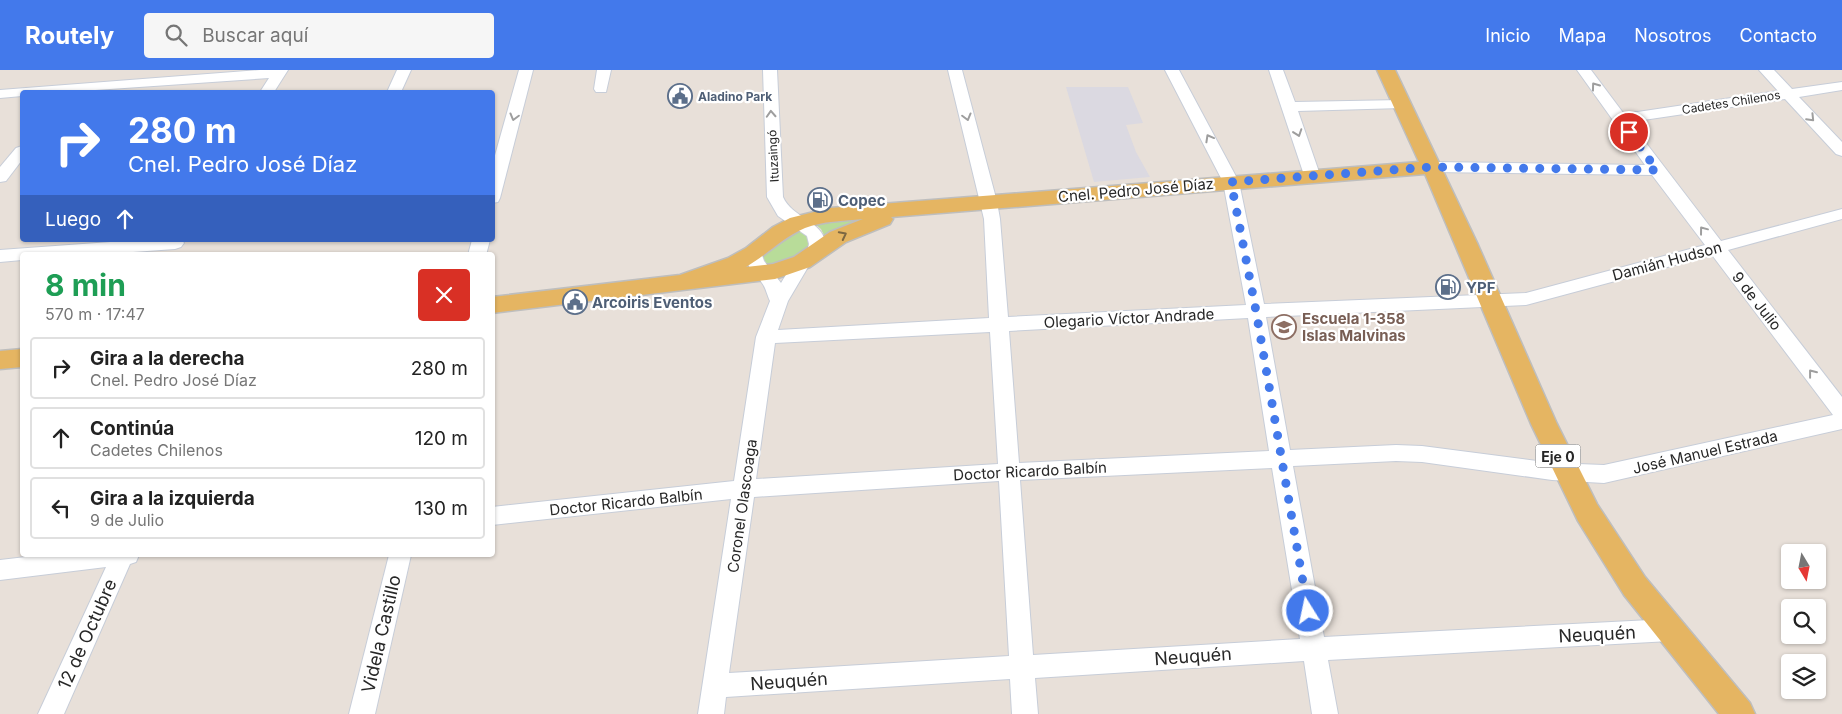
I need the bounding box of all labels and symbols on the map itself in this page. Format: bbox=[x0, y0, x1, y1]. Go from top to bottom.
one-way arrow bbox=[1592, 82, 1601, 92]
public building icon: Aladino Park bbox=[667, 83, 693, 109]
street label: Cadetes Chilenos bbox=[1681, 87, 1781, 117]
place label: Aladino Park bbox=[698, 89, 772, 104]
one-way arrow bbox=[766, 110, 777, 118]
pin bbox=[1608, 111, 1650, 153]
one-way arrow bbox=[509, 113, 520, 122]
one-way arrow bbox=[961, 113, 972, 122]
one-way arrow bbox=[1805, 113, 1814, 122]
one-way arrow bbox=[1292, 128, 1302, 136]
street label: Ituzaingó bbox=[764, 129, 782, 183]
one-way arrow bbox=[1205, 135, 1215, 144]
street label: Cnel. Pedro José Díaz bbox=[1057, 174, 1215, 206]
fuel station icon: Copec bbox=[807, 187, 833, 213]
place label: Copec bbox=[838, 191, 886, 210]
one-way arrow bbox=[1700, 226, 1709, 236]
one-way arrow bbox=[837, 231, 846, 241]
street label: Damián Hudson bbox=[1610, 237, 1724, 285]
street label: 9 de Julio bbox=[1728, 268, 1786, 334]
fuel station icon: YPF bbox=[1435, 274, 1461, 300]
place label: YPF bbox=[1466, 278, 1496, 297]
public building icon: Arcoiris Eventos bbox=[562, 289, 588, 315]
place label: Arcoiris Eventos bbox=[592, 293, 712, 312]
street label: Olegario Víctor Andrade bbox=[1043, 304, 1215, 332]
place label: Escuela 1-358 Islas Malvinas bbox=[1302, 309, 1406, 345]
school or university icon: Escuela 1-358 Islas Malvinas bbox=[1271, 314, 1297, 340]
one-way arrow bbox=[1810, 370, 1818, 379]
street label: José Manuel Estrada bbox=[1631, 426, 1779, 478]
street label: Coronel Olascoaga bbox=[723, 438, 761, 574]
road number: Eje 0 bbox=[1536, 444, 1580, 468]
street label: Doctor Ricardo Balbín bbox=[953, 457, 1107, 485]
street label: Doctor Ricardo Balbín bbox=[549, 485, 703, 519]
north arrow bbox=[1781, 544, 1826, 589]
street label: Videla Castillo bbox=[357, 573, 405, 695]
street label: 12 de Octubre bbox=[53, 576, 121, 692]
position arrow bbox=[1281, 584, 1333, 636]
street label: Neuquén bbox=[1558, 621, 1636, 647]
street label: Neuquén bbox=[1154, 643, 1232, 669]
street label: Neuquén bbox=[750, 668, 828, 694]

